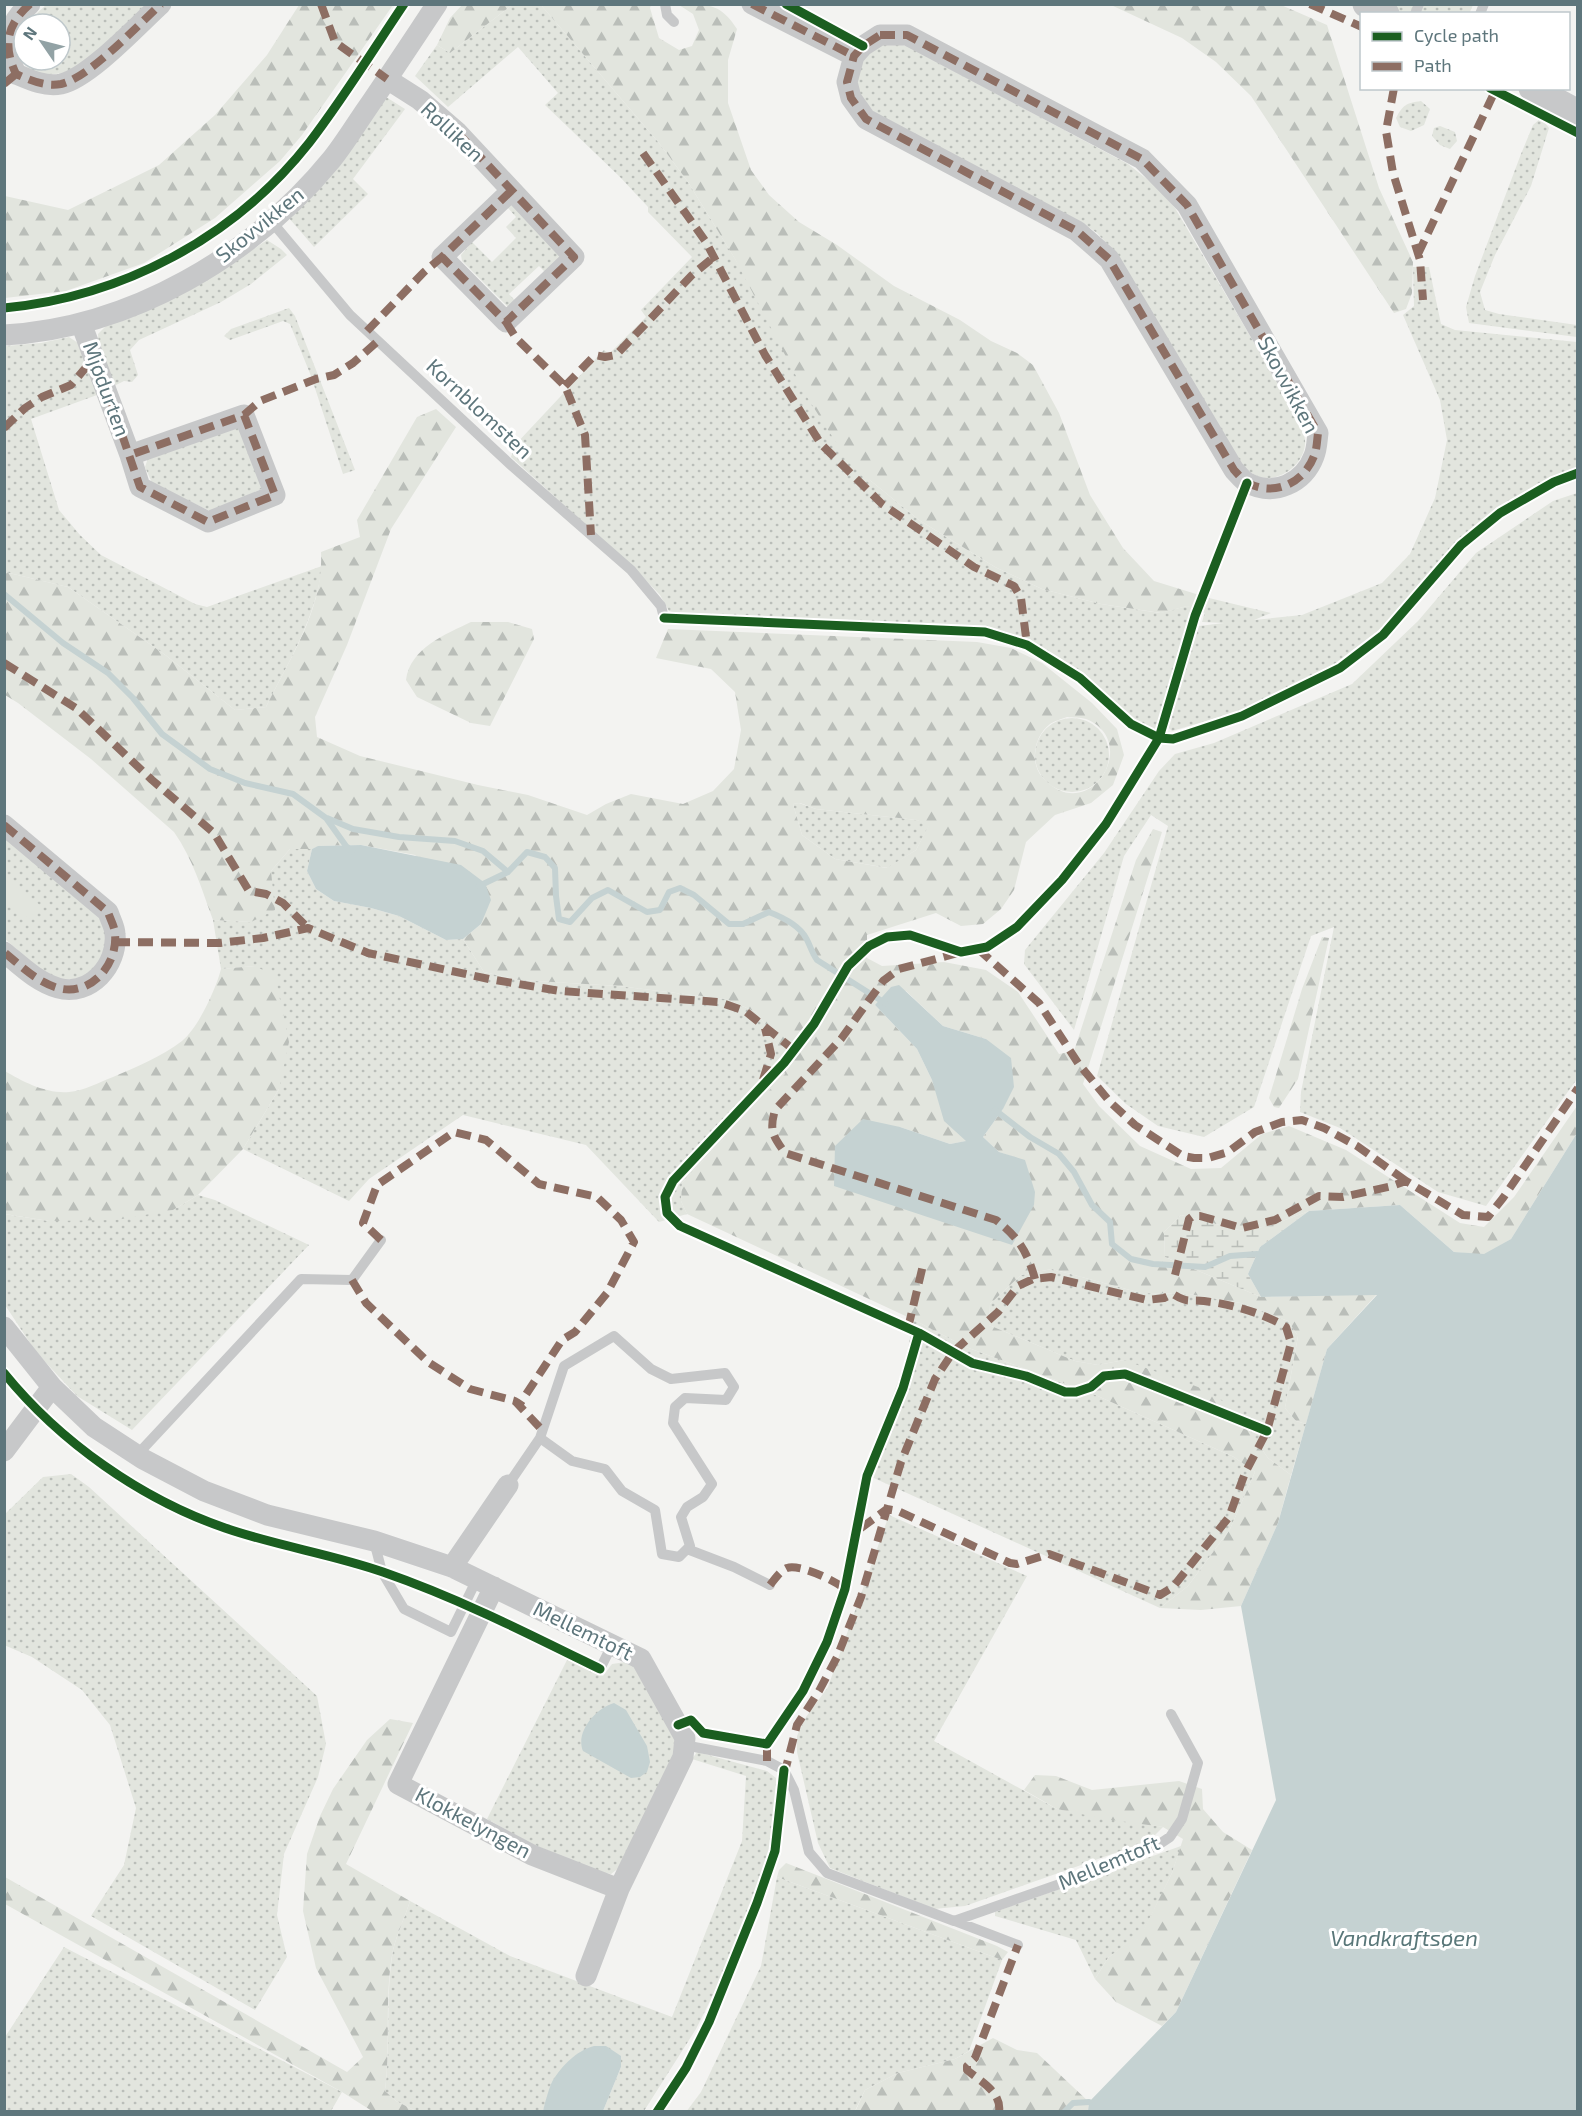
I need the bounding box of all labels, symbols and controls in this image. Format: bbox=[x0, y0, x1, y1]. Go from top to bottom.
north arrow bbox=[12, 12, 72, 72]
legend bbox=[1360, 12, 1570, 90]
text: N bbox=[18, 23, 40, 43]
text: Cycle path bbox=[1414, 24, 1499, 46]
text: Path bbox=[1414, 54, 1452, 76]
street label: Rølliken bbox=[417, 96, 490, 166]
street label: Skovvikken bbox=[210, 181, 308, 267]
street label: Skovvikken bbox=[1253, 332, 1325, 437]
street label: Mjødurten bbox=[78, 337, 136, 440]
street label: Kornblomsten bbox=[422, 353, 538, 463]
street label: Mellemtoft bbox=[530, 1595, 638, 1665]
street label: Klokkelyngen bbox=[412, 1781, 536, 1863]
street label: Mellemtoft bbox=[1054, 1829, 1163, 1894]
water label: Vandkraftsøen bbox=[1330, 1924, 1478, 1950]

